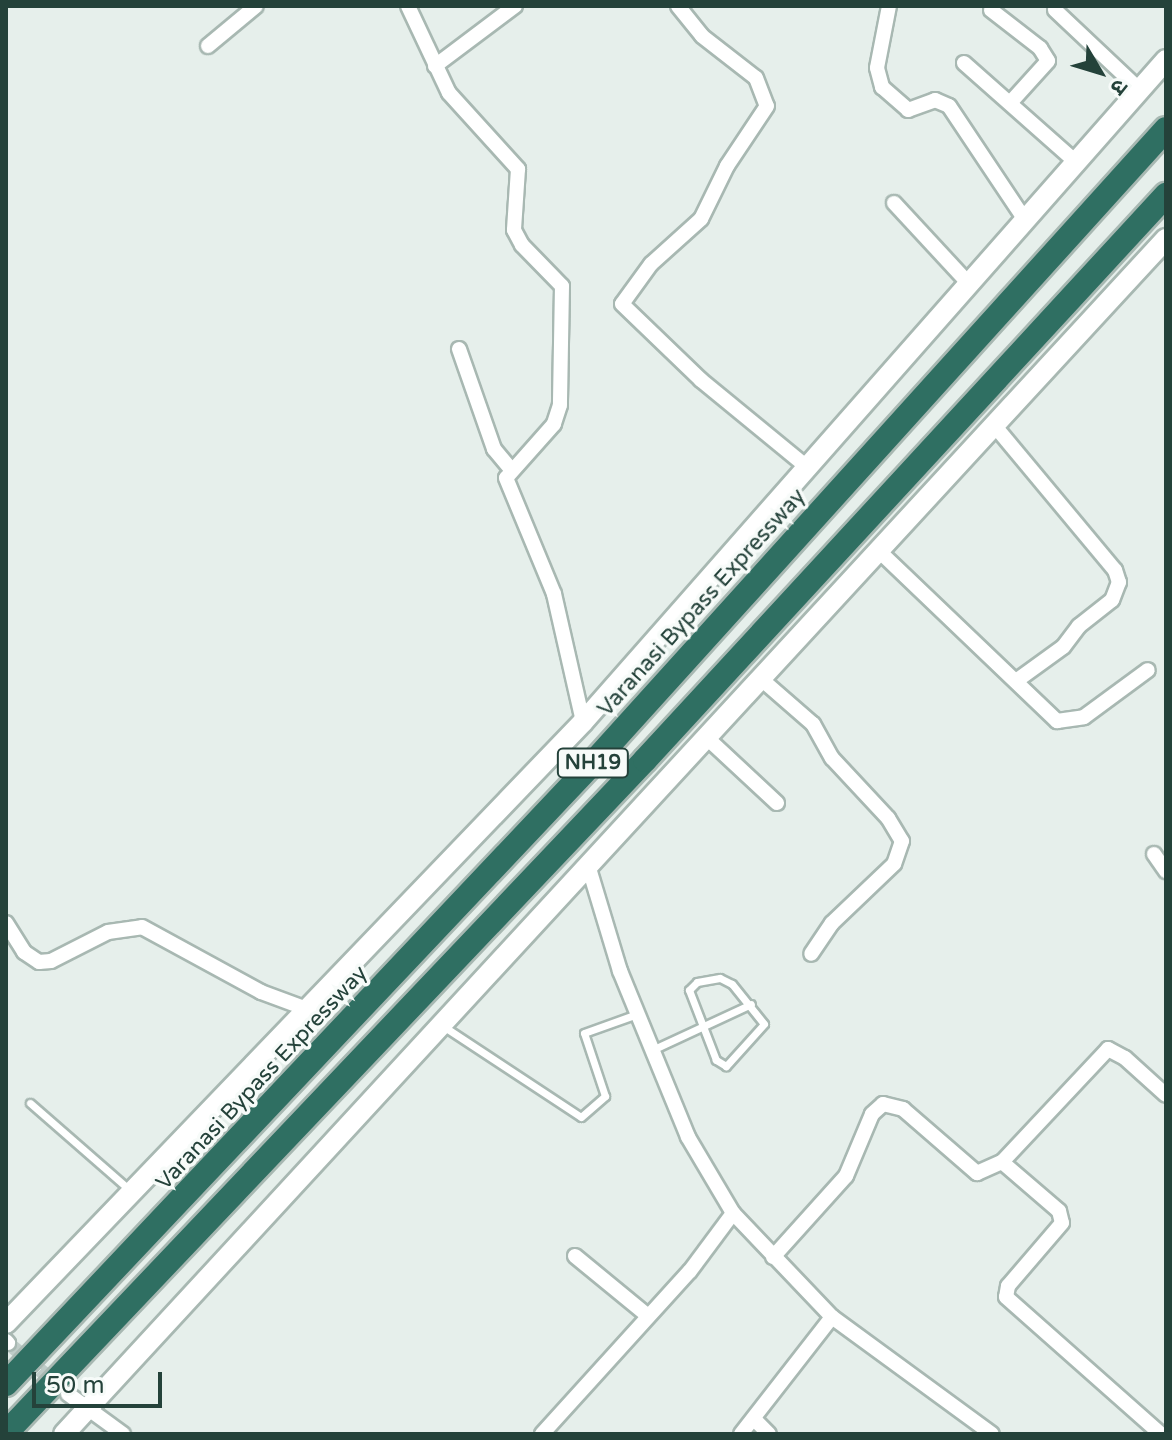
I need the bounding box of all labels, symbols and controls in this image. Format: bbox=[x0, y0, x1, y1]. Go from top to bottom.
north arrow bbox=[1060, 32, 1140, 112]
text: उ bbox=[1105, 74, 1133, 100]
street label: Varanasi Bypass Expressway bbox=[593, 484, 811, 722]
road number: NH19 bbox=[555, 747, 631, 779]
street label: Varanasi Bypass Expressway bbox=[151, 960, 373, 1196]
scale bar bbox=[36, 1356, 166, 1406]
text: 50 m bbox=[46, 1371, 104, 1400]

